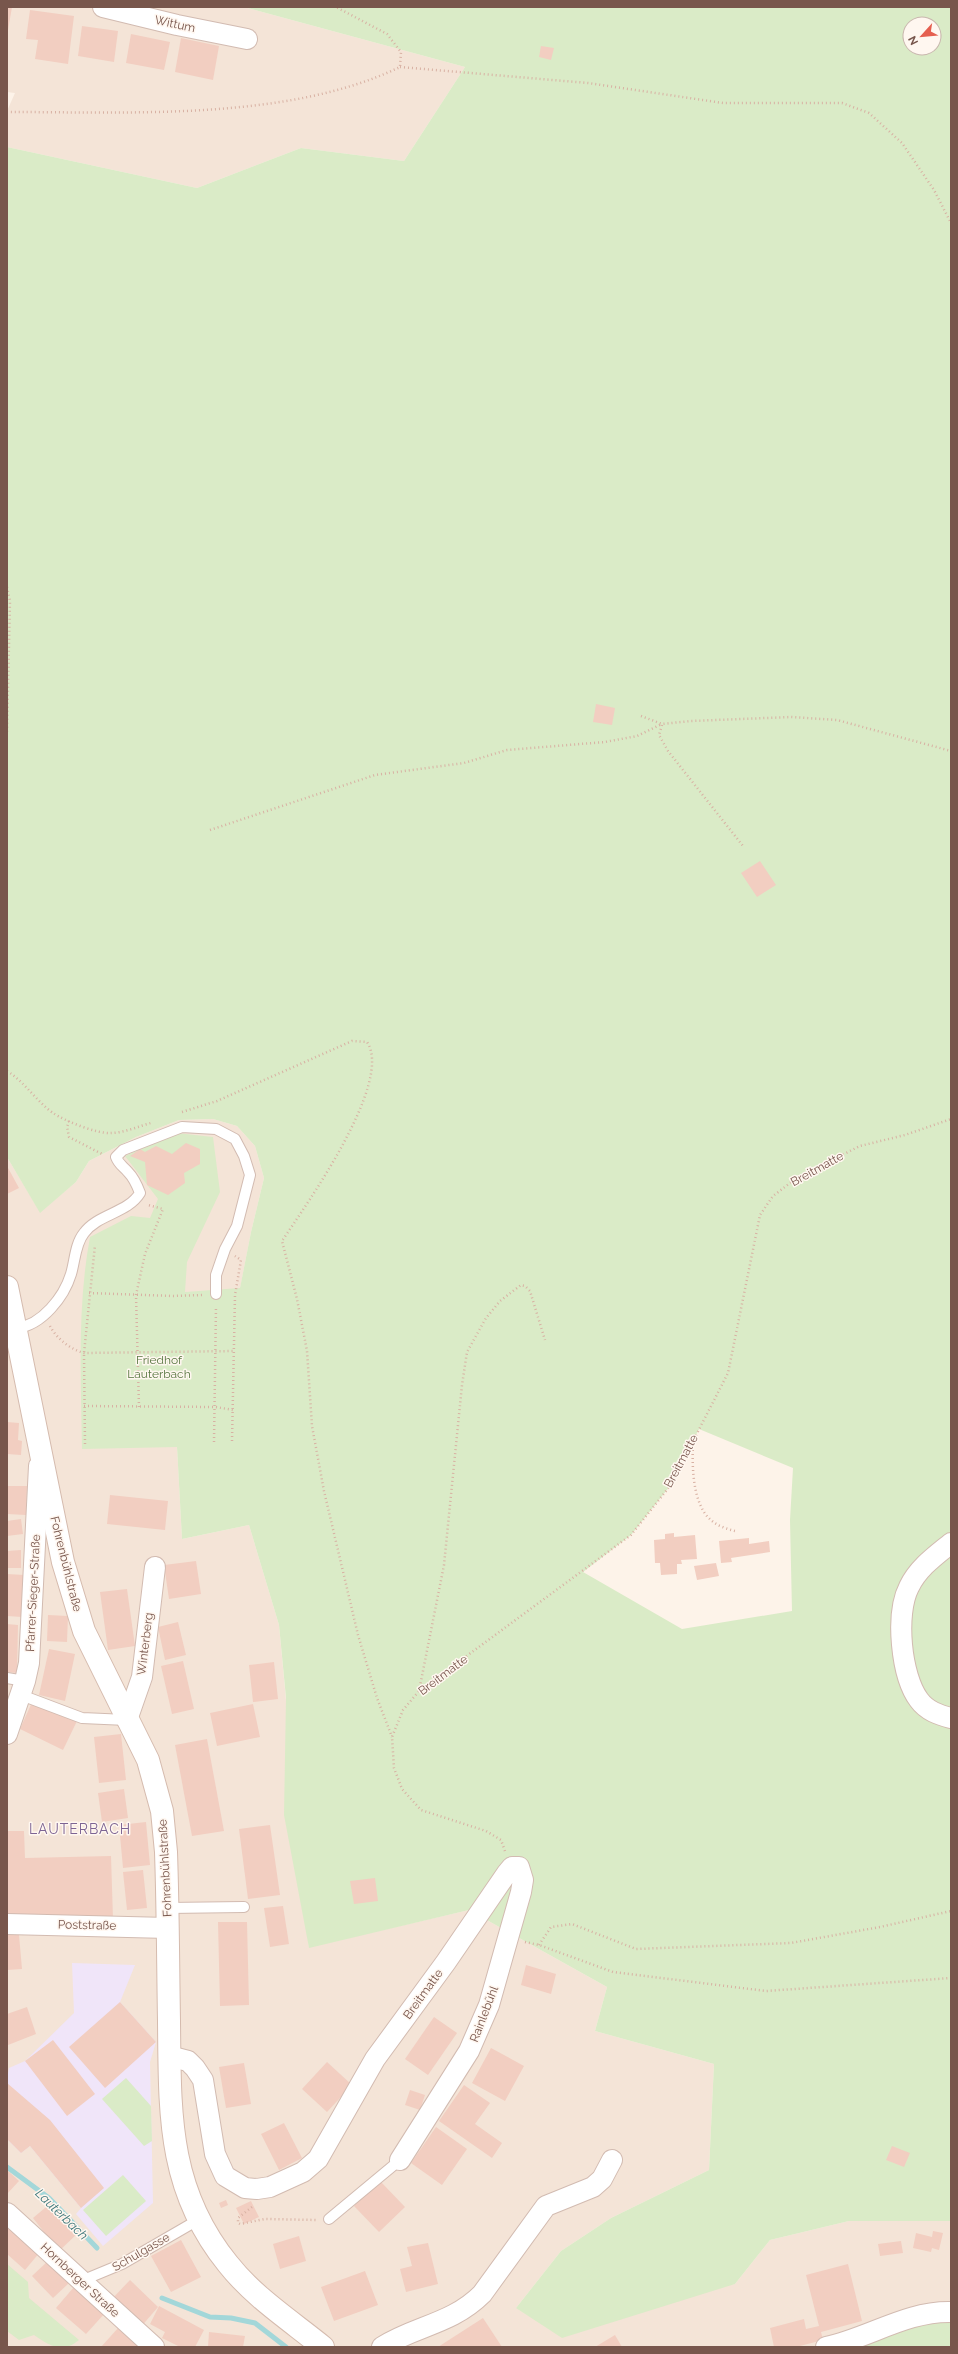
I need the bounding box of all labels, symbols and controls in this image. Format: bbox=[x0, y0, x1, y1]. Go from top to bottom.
street label: Wittum bbox=[153, 13, 197, 35]
north arrow bbox=[902, 16, 942, 56]
text: N bbox=[906, 34, 921, 47]
street label: Breitmatte bbox=[788, 1149, 846, 1189]
park label: Friedhof Lauterbach bbox=[127, 1353, 191, 1381]
street label: Breitmatte bbox=[661, 1432, 701, 1490]
street label: Fohrenbühlstraße bbox=[47, 1515, 85, 1613]
street label: Pfarrer-Sieger-Straße bbox=[23, 1534, 43, 1652]
street label: Winterberg bbox=[134, 1612, 156, 1676]
street label: Breitmatte bbox=[416, 1652, 470, 1698]
street label: Fohrenbühlstraße bbox=[155, 1819, 175, 1917]
district label: LAUTERBACH bbox=[29, 1821, 131, 1837]
street label: Poststraße bbox=[58, 1917, 116, 1933]
street label: Breitmatte bbox=[400, 1966, 446, 2022]
street label: Rainlebühl bbox=[467, 1983, 501, 2044]
water label: Lauterbach bbox=[32, 2186, 91, 2243]
street label: Schulgasse bbox=[110, 2230, 172, 2274]
street label: Hornberger Straße bbox=[38, 2240, 122, 2320]

